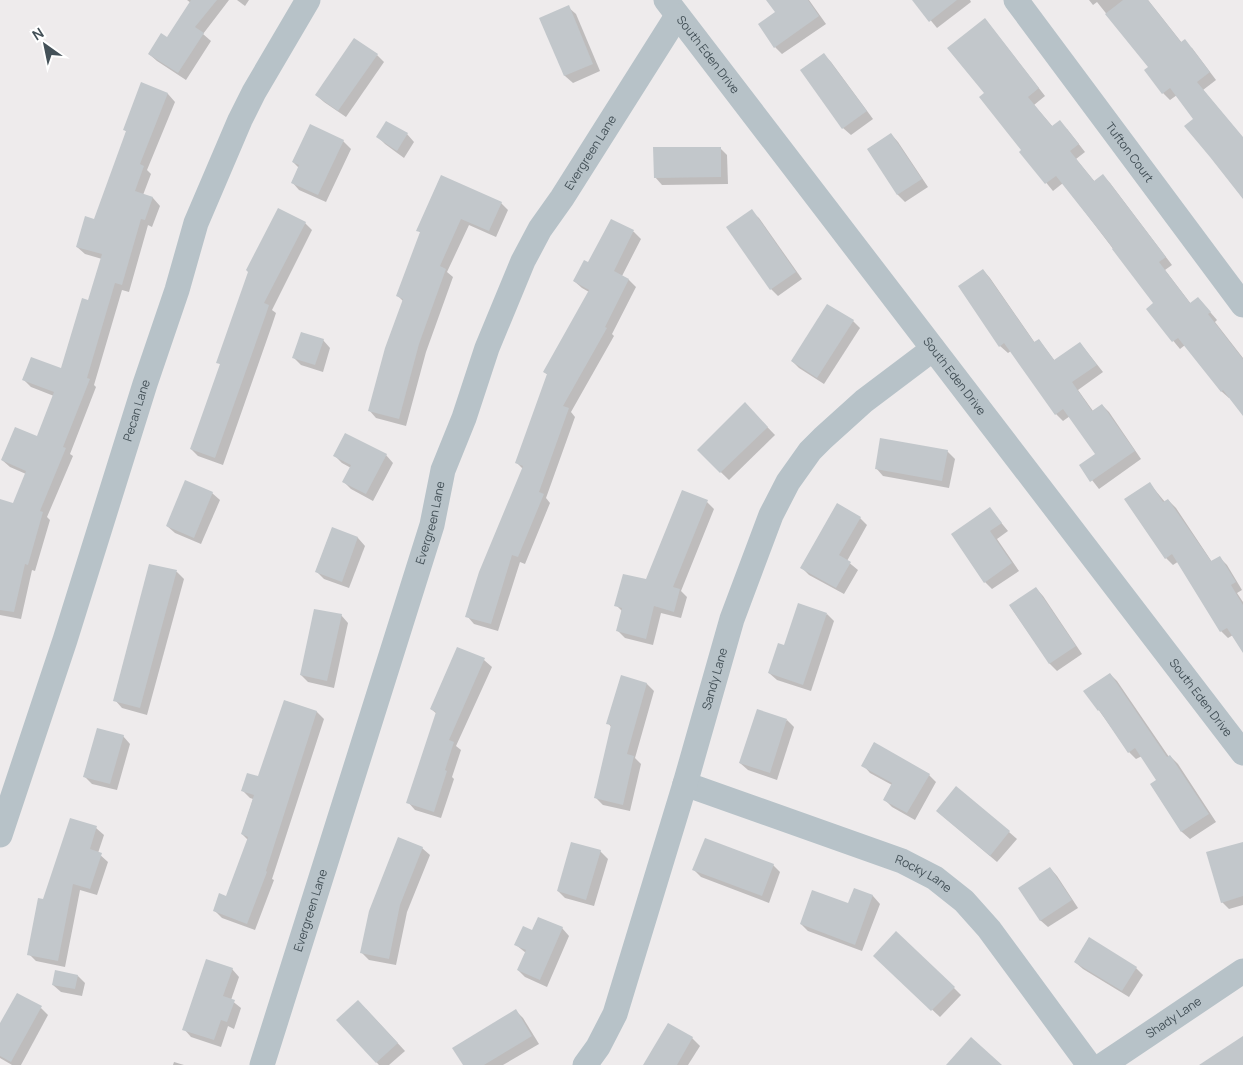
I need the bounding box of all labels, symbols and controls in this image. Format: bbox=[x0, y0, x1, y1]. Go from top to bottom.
street label: South Eden Drive bbox=[673, 12, 744, 97]
north arrow bbox=[20, 20, 70, 70]
text: N bbox=[28, 23, 47, 44]
street label: Evergreen Lane bbox=[560, 112, 620, 193]
street label: Tufton Court bbox=[1102, 118, 1158, 186]
street label: South Eden Drive bbox=[919, 333, 990, 419]
street label: Pecan Lane bbox=[119, 377, 154, 443]
street label: Evergreen Lane bbox=[411, 479, 449, 566]
street label: Sandy Lane bbox=[698, 646, 731, 712]
street label: South Eden Drive bbox=[1166, 655, 1237, 740]
street label: Rocky Lane bbox=[893, 850, 956, 896]
street label: Evergreen Lane bbox=[289, 867, 331, 954]
street label: Shady Lane bbox=[1142, 992, 1205, 1042]

